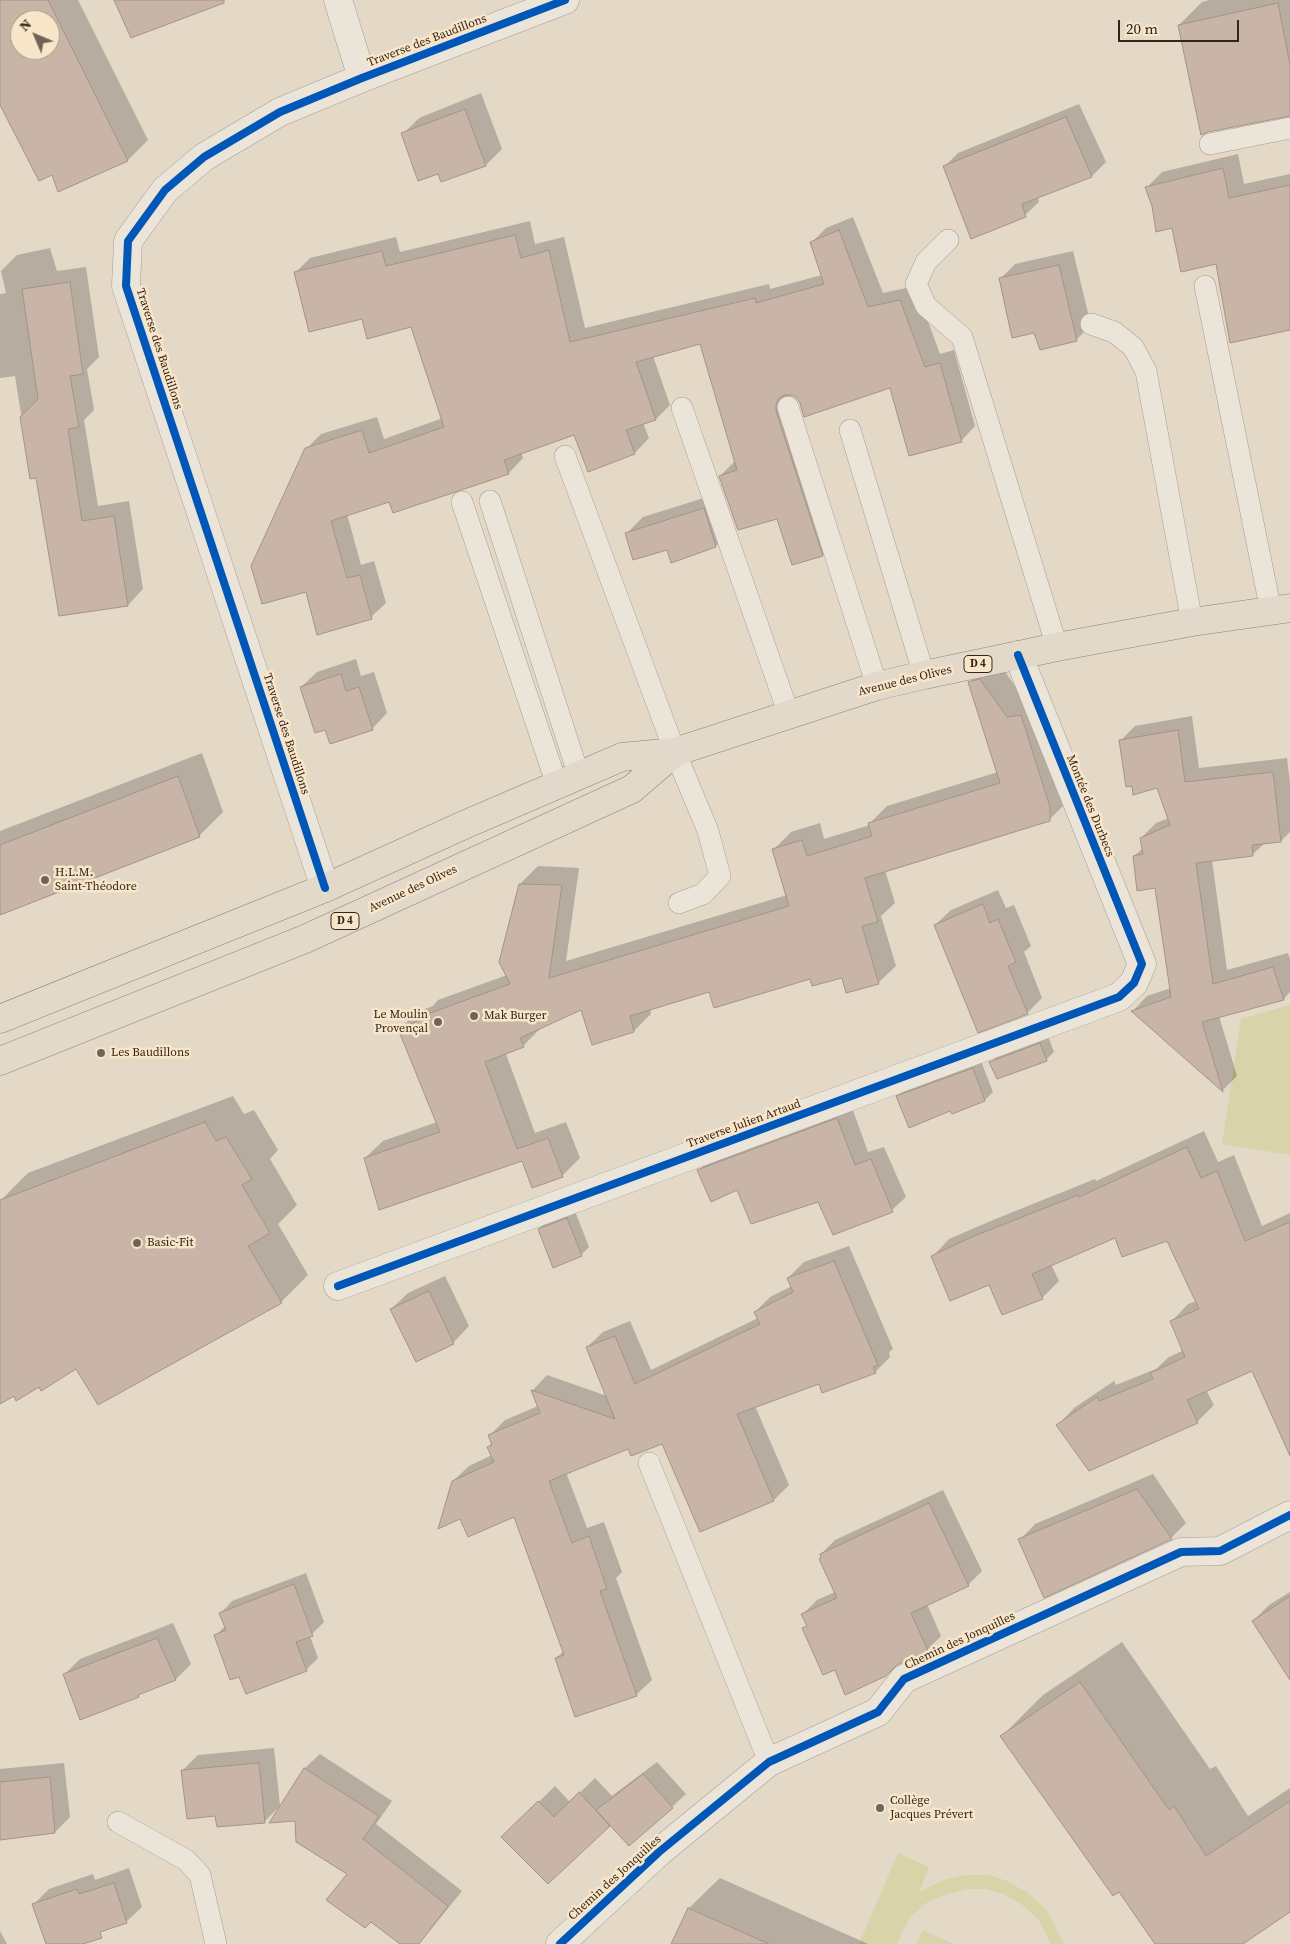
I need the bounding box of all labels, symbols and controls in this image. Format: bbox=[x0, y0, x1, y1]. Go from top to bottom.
north arrow bbox=[10, 10, 60, 60]
scale bar bbox=[1120, 10, 1241, 42]
street label: Traverse des Baudillons bbox=[365, 12, 489, 70]
text: N bbox=[14, 14, 36, 36]
text: 20 m bbox=[1126, 18, 1158, 39]
street label: Traverse des Baudillons bbox=[133, 286, 185, 412]
road number: D 4 bbox=[964, 656, 992, 672]
street label: Avenue des Olives bbox=[857, 662, 953, 700]
street label: Traverse des Baudillons bbox=[260, 671, 312, 797]
street label: Montée des Durbecs bbox=[1063, 753, 1117, 859]
street label: Avenue des Olives bbox=[367, 862, 459, 916]
place label: H.L.M. Saint-Théodore bbox=[55, 866, 137, 894]
marker: H.L.M. Saint-Théodore bbox=[39, 874, 51, 886]
road number: D 4 bbox=[331, 912, 359, 929]
place label: Le Moulin Provençal bbox=[373, 1008, 428, 1036]
place label: Mak Burger bbox=[484, 1009, 547, 1023]
marker: Mak Burger bbox=[468, 1010, 480, 1022]
marker: Le Moulin Provençal bbox=[432, 1016, 444, 1028]
place label: Les Baudillons bbox=[111, 1046, 189, 1060]
marker: Les Baudillons bbox=[95, 1047, 107, 1059]
street label: Traverse Julien Artaud bbox=[685, 1097, 803, 1151]
place label: Basic-Fit bbox=[147, 1236, 193, 1250]
marker: Basic-Fit bbox=[131, 1237, 143, 1249]
street label: Chemin des Jonquilles bbox=[903, 1609, 1017, 1673]
place label: Collège Jacques Prévert bbox=[890, 1794, 973, 1822]
marker: Collège Jacques Prévert bbox=[874, 1802, 886, 1814]
street label: Chemin des Jonquilles bbox=[566, 1832, 664, 1924]

